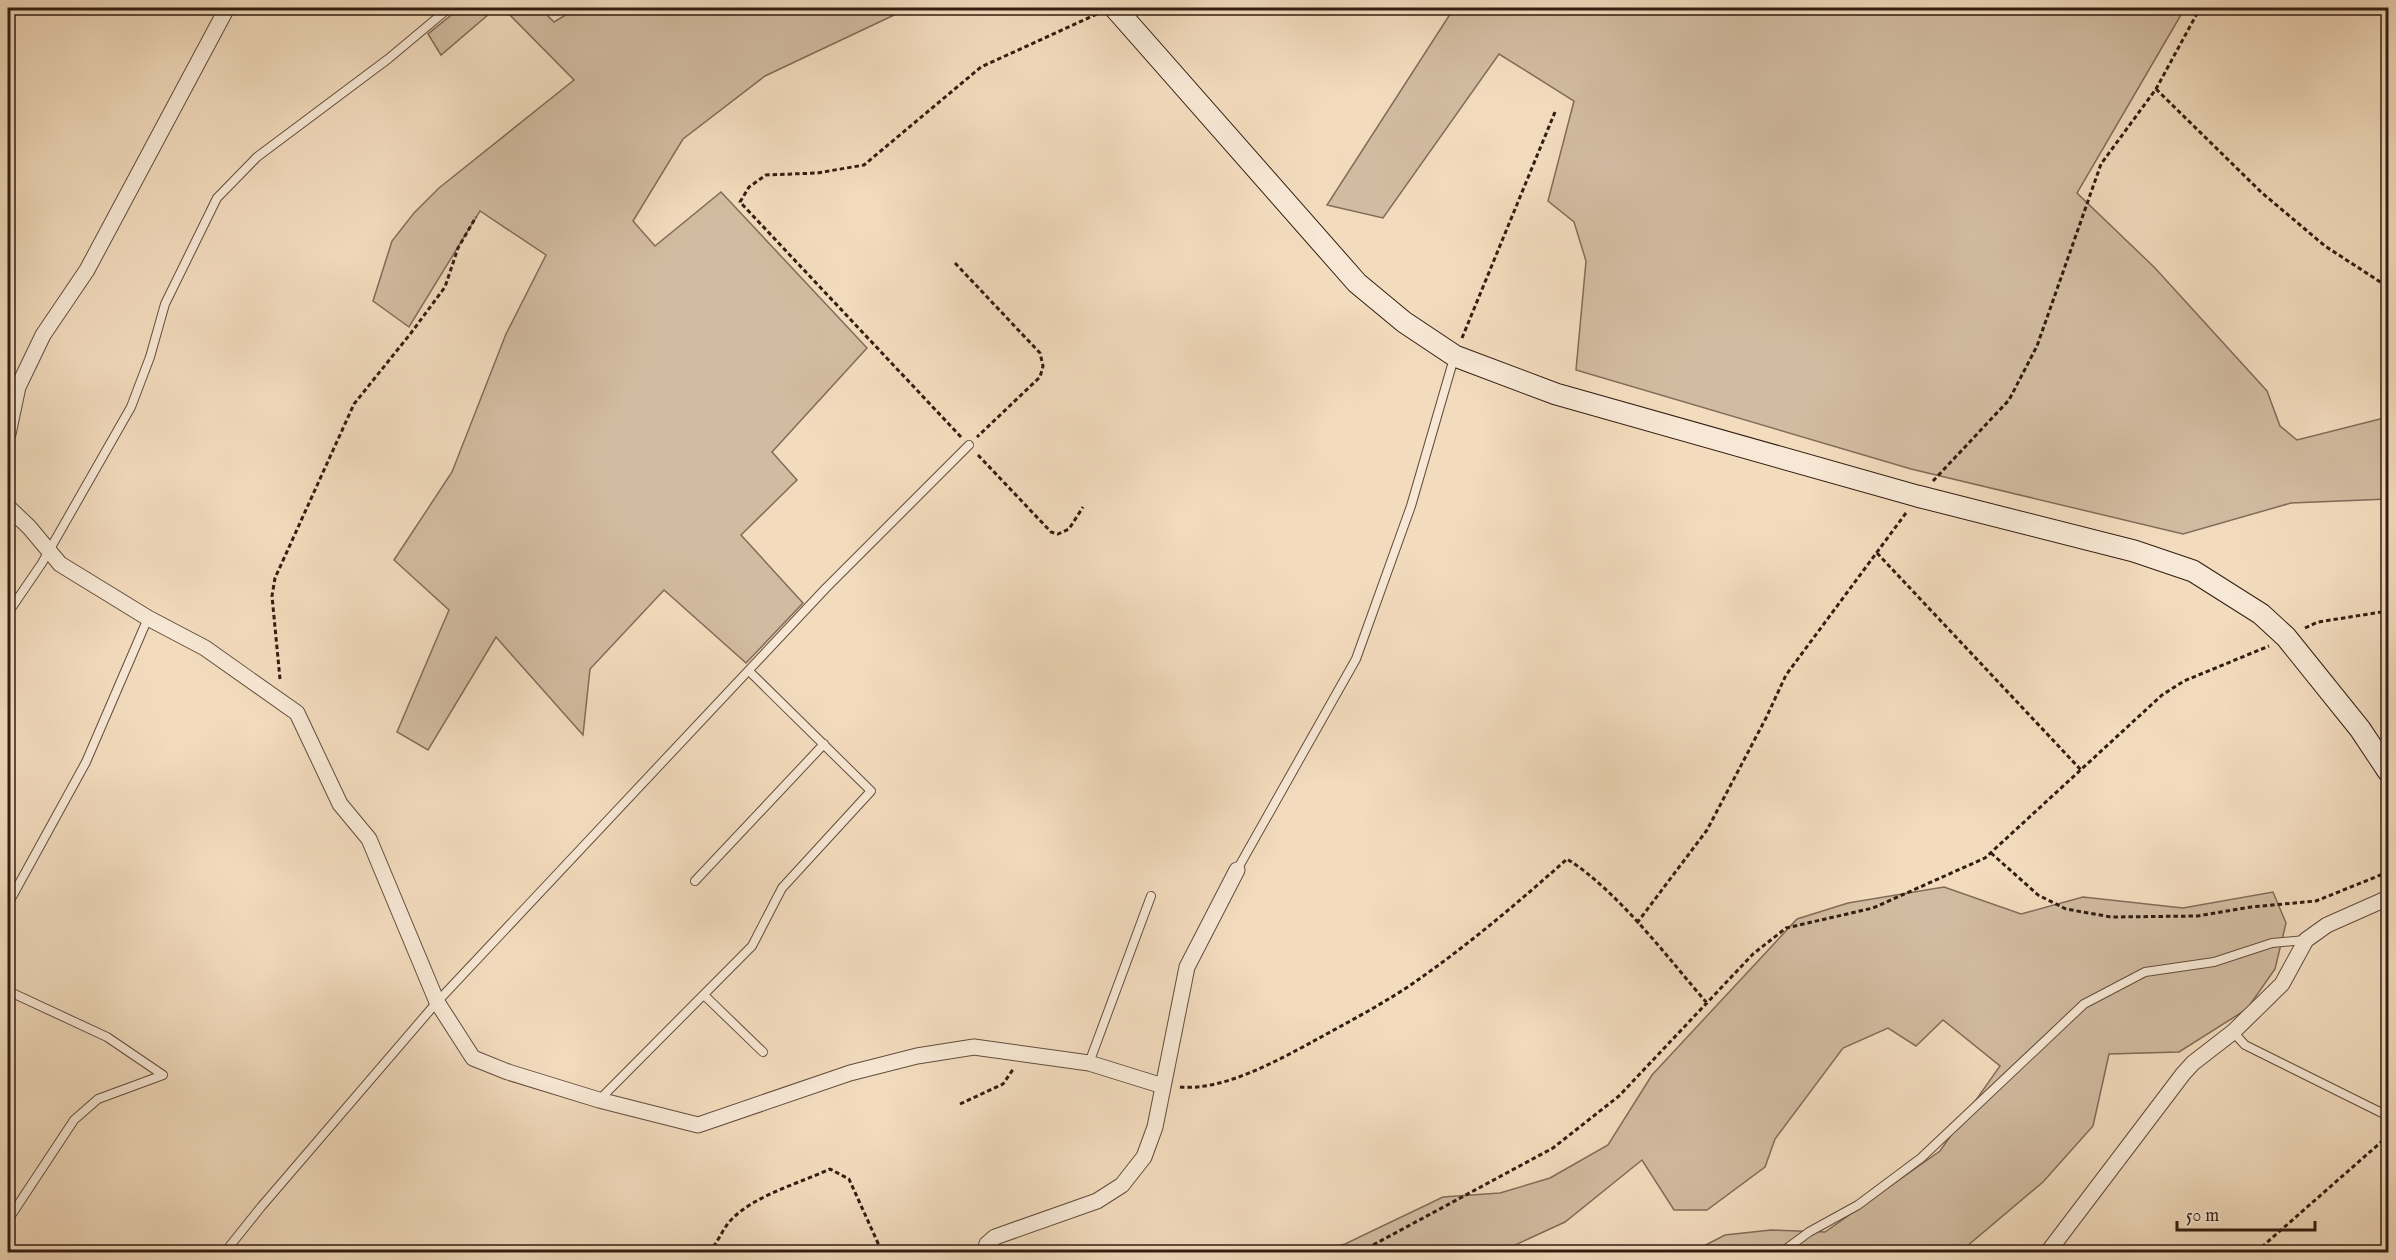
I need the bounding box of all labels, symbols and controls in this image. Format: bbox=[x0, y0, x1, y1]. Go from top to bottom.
scale bar bbox=[2177, 1194, 2315, 1232]
text: 50 m bbox=[2186, 1205, 2219, 1228]

